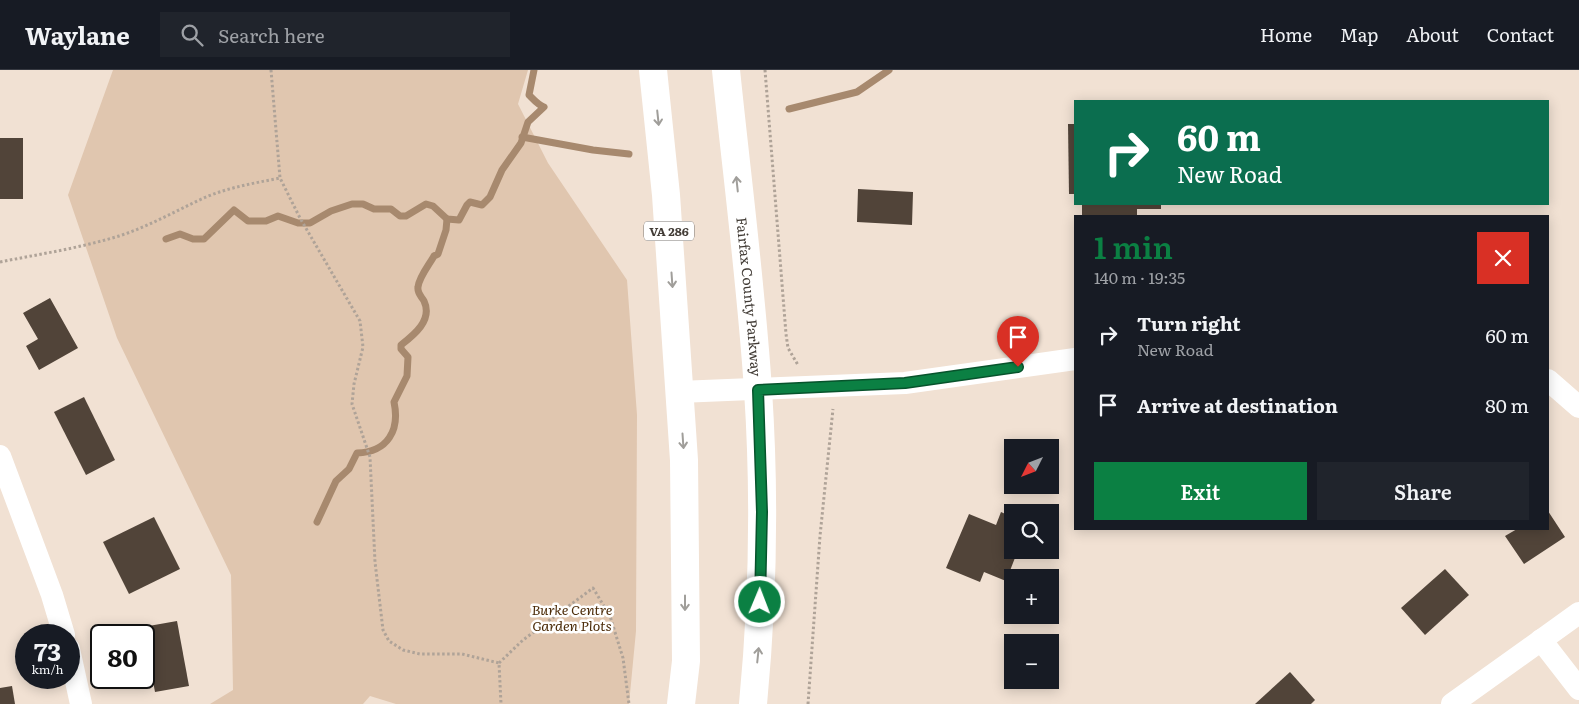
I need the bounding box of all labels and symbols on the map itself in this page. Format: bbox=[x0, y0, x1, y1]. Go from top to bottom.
one-way arrow bbox=[653, 110, 663, 126]
one-way arrow bbox=[732, 177, 742, 193]
street label: Fairfax County Parkway bbox=[732, 216, 767, 378]
road number: VA 286 bbox=[644, 222, 694, 240]
one-way arrow bbox=[667, 272, 676, 288]
pin bbox=[997, 316, 1039, 367]
one-way arrow bbox=[678, 433, 688, 449]
north arrow bbox=[1004, 439, 1059, 494]
position arrow bbox=[733, 575, 785, 627]
one-way arrow bbox=[680, 595, 690, 611]
park label: Burke Centre Garden Plots bbox=[532, 599, 613, 635]
speed limit sign: 80 bbox=[90, 624, 155, 689]
one-way arrow bbox=[753, 648, 763, 664]

